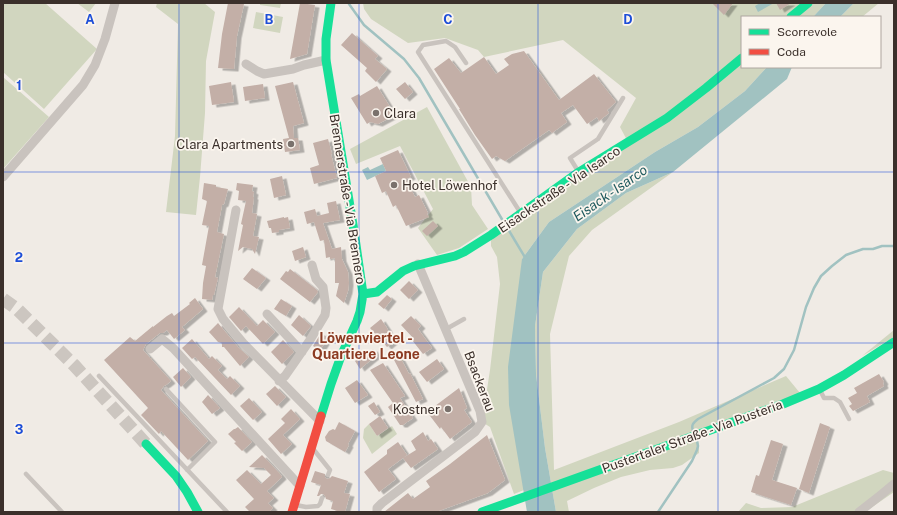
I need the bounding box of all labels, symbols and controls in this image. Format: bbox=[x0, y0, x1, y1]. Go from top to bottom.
text: A bbox=[85, 12, 95, 27]
text: B bbox=[265, 12, 274, 27]
text: C bbox=[443, 12, 453, 27]
text: D bbox=[623, 12, 633, 27]
legend bbox=[741, 16, 881, 68]
text: Scorrevole bbox=[777, 25, 837, 39]
text: Coda bbox=[777, 45, 806, 59]
text: 1 bbox=[16, 78, 22, 93]
place label: Clara bbox=[384, 106, 416, 121]
marker: Clara bbox=[371, 108, 381, 118]
street label: Brennerstraße - Via Brennero bbox=[327, 113, 368, 285]
place label: Clara Apartments bbox=[176, 137, 283, 152]
marker: Clara Apartments bbox=[286, 139, 296, 149]
street label: Eisackstraße - Via Isarco bbox=[495, 143, 623, 236]
water label: Eisack - Isarco bbox=[570, 161, 651, 225]
place label: Hotel Löwenhof bbox=[402, 178, 497, 193]
marker: Hotel Löwenhof bbox=[389, 180, 399, 190]
text: 2 bbox=[15, 250, 23, 265]
district label: Löwenviertel - Quartiere Leone bbox=[312, 330, 420, 362]
street label: Bsackerau bbox=[461, 349, 498, 413]
street label: Pustertaler Straße - Via Pusteria bbox=[600, 397, 784, 476]
place label: Kostner bbox=[393, 402, 440, 417]
marker: Kostner bbox=[443, 404, 453, 414]
text: 3 bbox=[15, 422, 24, 437]

